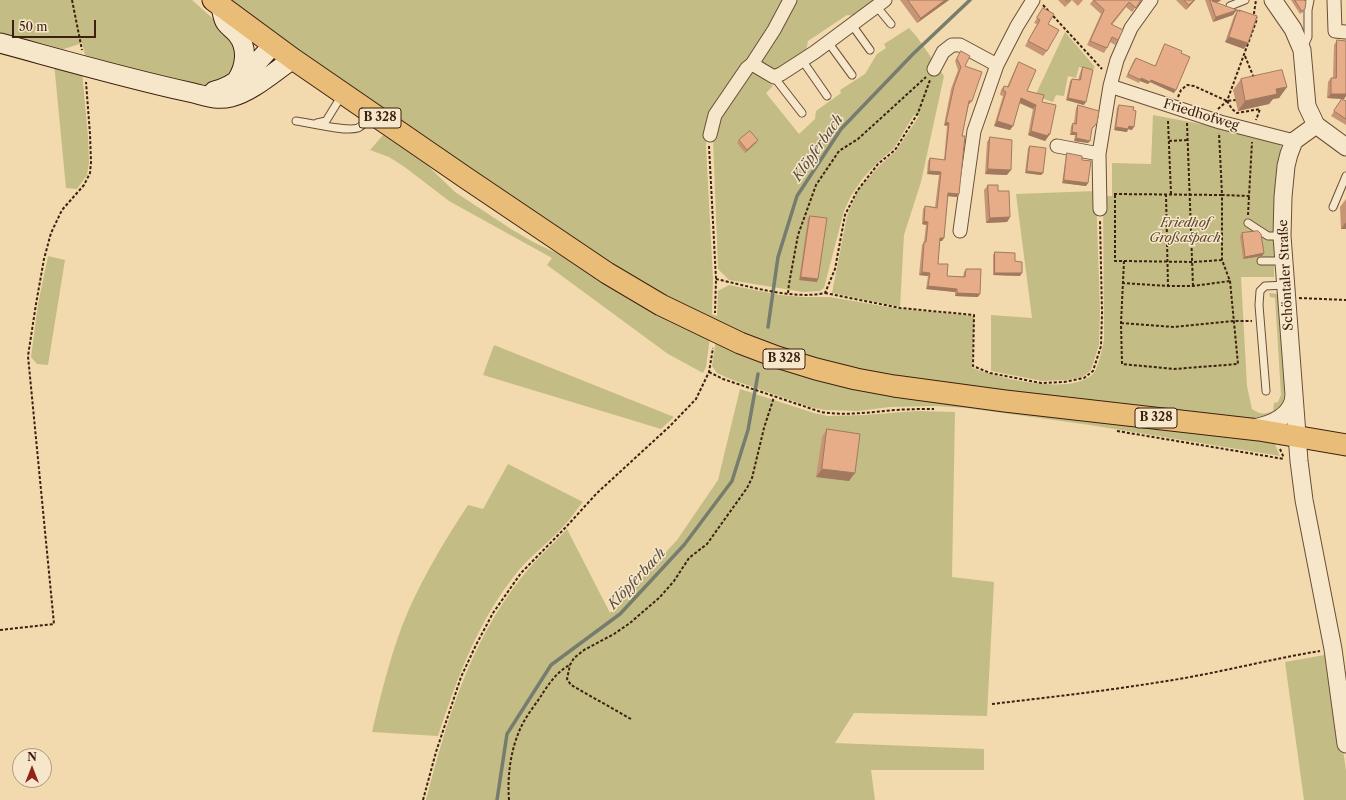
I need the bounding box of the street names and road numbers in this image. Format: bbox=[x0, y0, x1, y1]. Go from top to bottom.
street label: Friedhofweg bbox=[1161, 96, 1241, 134]
road number: B 328 bbox=[359, 108, 401, 128]
street label: Schöntaler Straße bbox=[1275, 219, 1297, 331]
road number: B 328 bbox=[763, 349, 805, 369]
road number: B 328 bbox=[1135, 408, 1177, 428]

